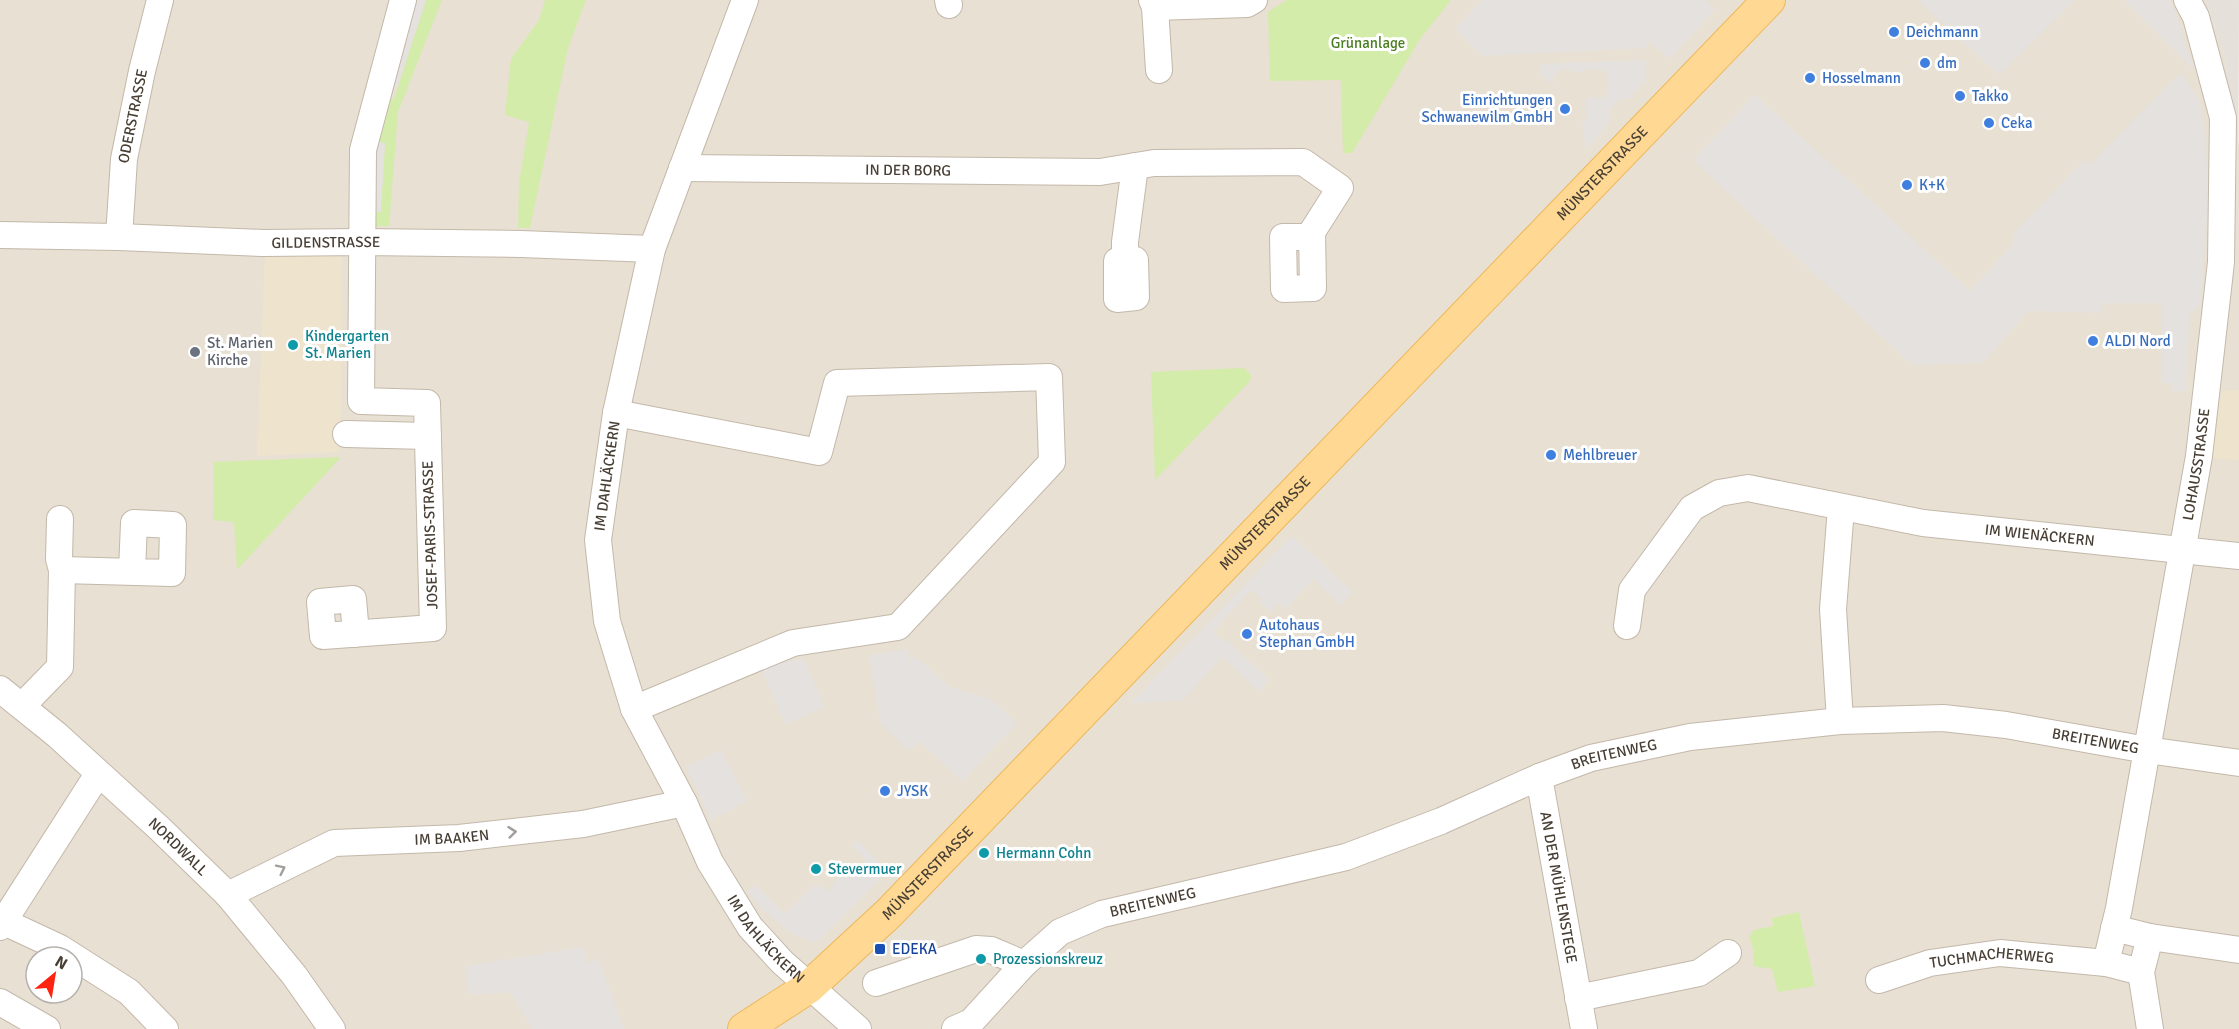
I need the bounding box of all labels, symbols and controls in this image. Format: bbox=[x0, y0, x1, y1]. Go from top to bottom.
place label: Deichmann bbox=[1906, 23, 1978, 41]
marker: Deichmann bbox=[1887, 25, 1901, 39]
park label: Grünanlage bbox=[1331, 34, 1405, 52]
place label: dm bbox=[1937, 54, 1957, 72]
marker: dm bbox=[1918, 56, 1932, 70]
street label: ODERSTRASSE bbox=[114, 67, 151, 165]
place label: Hosselmann bbox=[1822, 69, 1901, 87]
marker: Hosselmann bbox=[1803, 71, 1817, 85]
place label: Takko bbox=[1972, 87, 2009, 105]
marker: Takko bbox=[1953, 89, 1967, 103]
place label: Einrichtungen Schwanewilm GmbH bbox=[1421, 91, 1553, 126]
marker: Einrichtungen Schwanewilm GmbH bbox=[1558, 102, 1572, 116]
place label: Ceka bbox=[2001, 114, 2033, 132]
marker: Ceka bbox=[1982, 116, 1996, 130]
street label: MÜNSTERSTRASSE bbox=[1553, 122, 1652, 224]
street label: IN DER BORG bbox=[865, 161, 951, 180]
place label: K+K bbox=[1919, 176, 1945, 194]
marker: K+K bbox=[1900, 178, 1914, 192]
street label: GILDENSTRASSE bbox=[271, 233, 380, 252]
place label: Kindergarten St. Marien bbox=[305, 327, 389, 362]
place label: ALDI Nord bbox=[2105, 332, 2171, 350]
place label: St. Marien Kirche bbox=[207, 334, 273, 369]
marker: ALDI Nord bbox=[2086, 334, 2100, 348]
marker: Kindergarten St. Marien bbox=[286, 338, 300, 352]
marker: St. Marien Kirche bbox=[188, 345, 202, 359]
street label: LOHAUSSTRASSE bbox=[2179, 407, 2213, 522]
street label: IM DAHLÄCKERN bbox=[590, 420, 624, 532]
place label: Mehlbreuer bbox=[1563, 446, 1638, 464]
marker: Mehlbreuer bbox=[1544, 448, 1558, 462]
street label: JOSEF-PARIS-STRASSE bbox=[418, 460, 442, 610]
street label: MÜNSTERSTRASSE bbox=[1215, 472, 1314, 574]
street label: IM WIENÄCKERN bbox=[1984, 520, 2095, 550]
place label: Autohaus Stephan GmbH bbox=[1259, 616, 1355, 651]
marker: Autohaus Stephan GmbH bbox=[1240, 627, 1254, 641]
street label: BREITENWEG bbox=[2050, 724, 2140, 757]
street label: BREITENWEG bbox=[1568, 735, 1659, 774]
place label: JYSK bbox=[897, 782, 928, 800]
marker: JYSK bbox=[878, 784, 892, 798]
street label: AN DER MÜHLENSTEGE bbox=[1536, 810, 1581, 965]
street label: NORDWALL bbox=[145, 814, 212, 880]
street label: MÜNSTERSTRASSE bbox=[878, 822, 977, 924]
street label: IM BAAKEN bbox=[414, 826, 490, 849]
one-way arrow bbox=[507, 826, 516, 839]
place label: Hermann Cohn bbox=[996, 844, 1091, 862]
marker: Hermann Cohn bbox=[977, 846, 991, 860]
place label: Stevermuer bbox=[828, 860, 902, 878]
marker: Stevermuer bbox=[809, 862, 823, 876]
one-way arrow bbox=[275, 865, 286, 877]
street label: BREITENWEG bbox=[1108, 883, 1198, 921]
street label: IM DAHLÄCKERN bbox=[723, 891, 808, 987]
place label: EDEKA bbox=[892, 940, 937, 958]
marker: EDEKA bbox=[873, 942, 887, 956]
street label: TUCHMACHERWEG bbox=[1928, 944, 2055, 972]
north arrow bbox=[24, 945, 84, 1005]
place label: Prozessionskreuz bbox=[993, 950, 1103, 968]
text: N bbox=[51, 951, 71, 974]
marker: Prozessionskreuz bbox=[974, 952, 988, 966]

